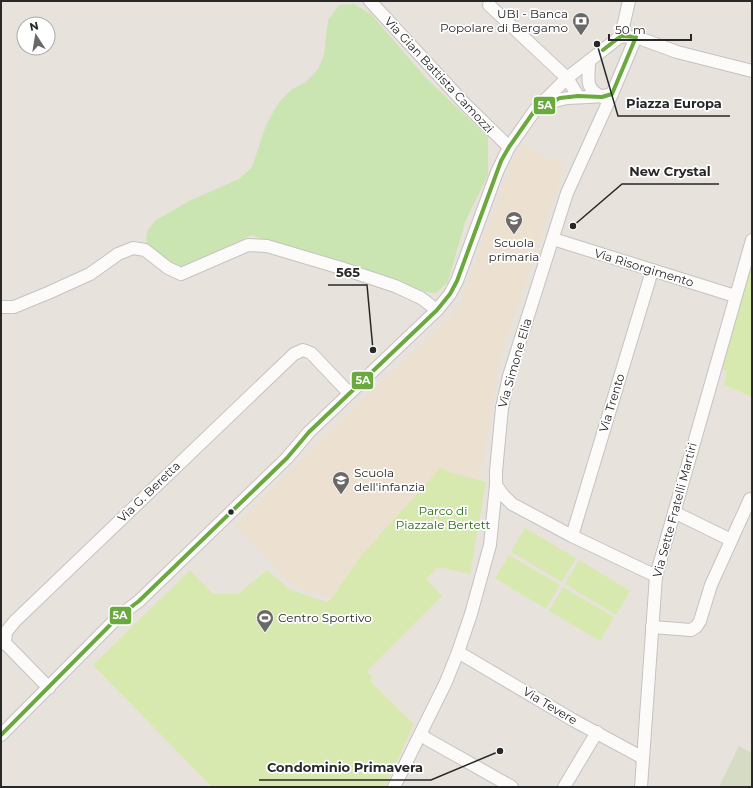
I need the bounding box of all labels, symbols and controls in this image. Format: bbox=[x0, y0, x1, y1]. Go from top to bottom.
place label: UBI - Banca Popolare di Bergamo bbox=[440, 6, 568, 35]
bank icon: UBI - Banca Popolare di Bergamo bbox=[571, 11, 591, 36]
street label: Via Gian Battista Camozzi bbox=[382, 14, 497, 136]
north arrow bbox=[16, 16, 56, 56]
scale bar bbox=[609, 16, 691, 42]
text: N bbox=[28, 18, 40, 34]
text: 50 m bbox=[615, 22, 646, 37]
callout: Piazza Europa bbox=[618, 91, 730, 116]
text: Piazza Europa bbox=[626, 95, 722, 111]
line badge: 5A bbox=[533, 96, 556, 115]
text: 5A bbox=[538, 98, 553, 112]
callout: New Crystal bbox=[622, 159, 719, 184]
text: New Crystal bbox=[629, 163, 711, 179]
school or university icon: Scuola primaria bbox=[504, 210, 524, 235]
place label: Scuola primaria bbox=[489, 235, 539, 264]
street label: Via Risorgimento bbox=[593, 245, 696, 290]
callout: 565 bbox=[328, 260, 367, 285]
text: 565 bbox=[336, 264, 360, 280]
street label: Via Simone Elia bbox=[495, 316, 534, 409]
line badge: 5A bbox=[351, 371, 374, 390]
street label: Via Trento bbox=[596, 372, 628, 434]
text: 5A bbox=[356, 373, 371, 387]
street label: Via Sette Fratelli Martiri bbox=[649, 441, 700, 579]
street label: Via G. Beretta bbox=[114, 458, 183, 525]
place label: Scuola dell'infanzia bbox=[354, 465, 425, 494]
school or university icon: Scuola dell'infanzia bbox=[331, 470, 351, 495]
park label: Parco di Piazzale Bertett bbox=[396, 503, 490, 532]
unlabelled marker bbox=[226, 507, 236, 517]
line badge: 5A bbox=[109, 606, 132, 625]
text: 5A bbox=[113, 608, 128, 622]
sports icon: Centro Sportivo bbox=[255, 608, 275, 633]
place label: Centro Sportivo bbox=[278, 610, 372, 625]
street label: Via Tevere bbox=[520, 684, 580, 728]
callout: Condominio Primavera bbox=[259, 755, 431, 780]
text: Condominio Primavera bbox=[267, 759, 423, 775]

